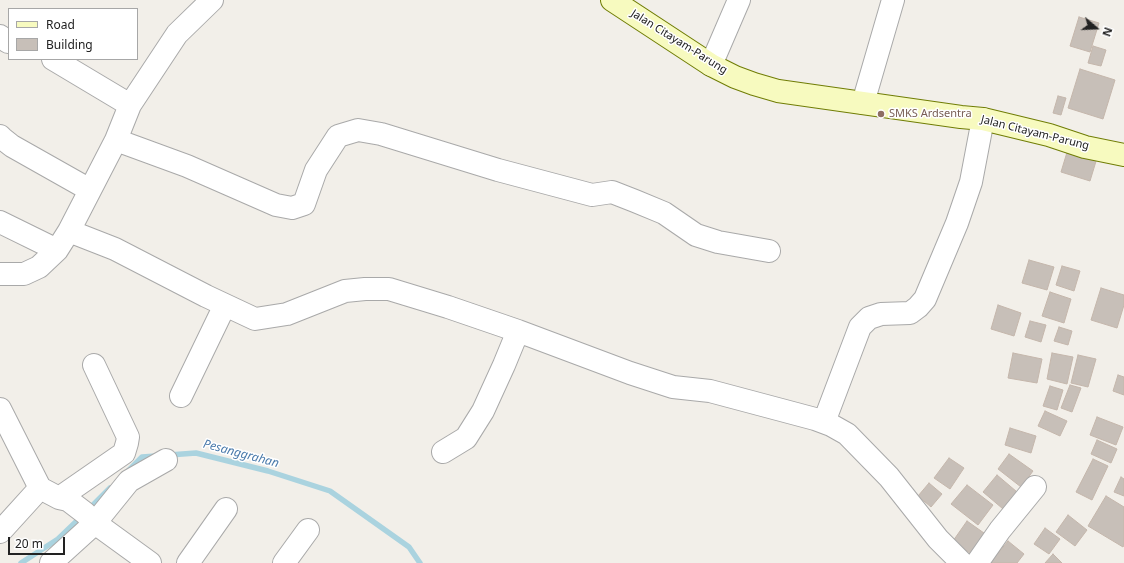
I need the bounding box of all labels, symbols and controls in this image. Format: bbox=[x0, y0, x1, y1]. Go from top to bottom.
street label: Jalan Citayam-Parung bbox=[628, 7, 730, 77]
legend bbox=[8, 8, 138, 60]
north arrow bbox=[1076, 8, 1116, 48]
text: Road bbox=[46, 16, 75, 33]
text: N bbox=[1099, 25, 1116, 39]
text: Building bbox=[46, 36, 93, 53]
place label: SMKS Ardsentra bbox=[889, 107, 972, 121]
marker: SMKS Ardsentra bbox=[876, 109, 886, 119]
street label: Jalan Citayam-Parung bbox=[979, 113, 1091, 153]
water label: Pesanggrahan bbox=[202, 437, 280, 471]
scale bar bbox=[10, 529, 67, 555]
text: 20 m bbox=[15, 535, 43, 552]

